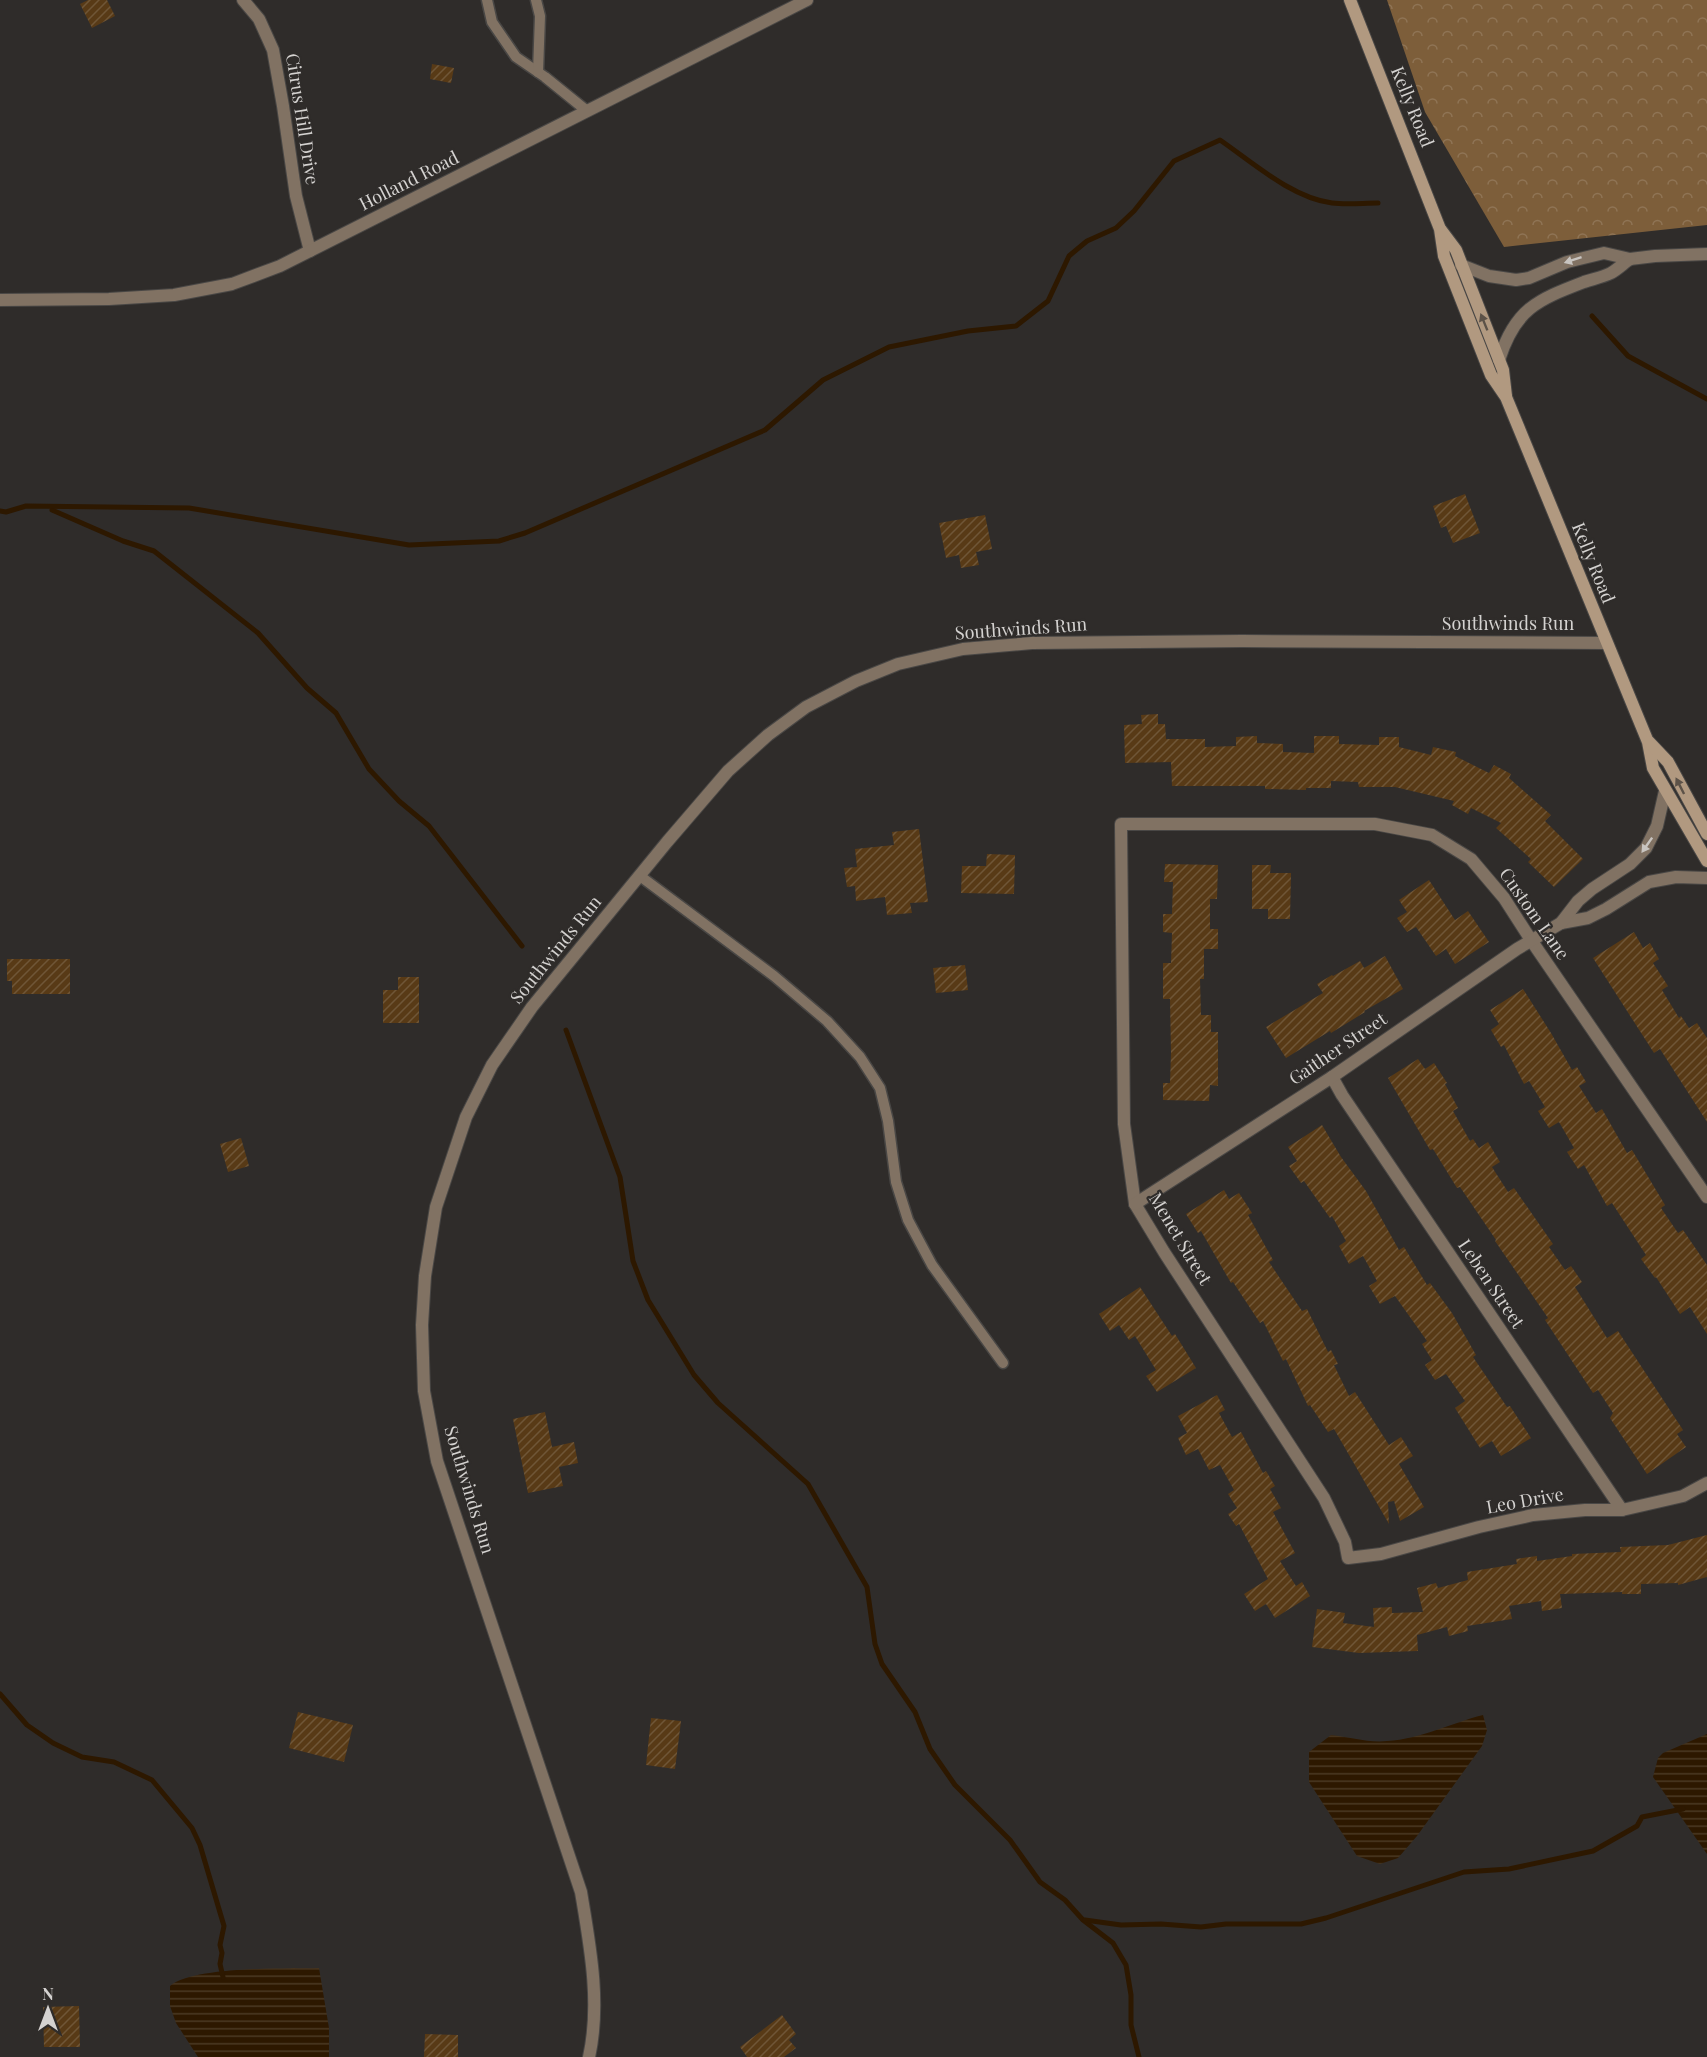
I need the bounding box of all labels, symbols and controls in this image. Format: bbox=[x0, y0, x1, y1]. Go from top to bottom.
street label: Citrus Hill Drive bbox=[281, 51, 325, 186]
street label: Kelly Road bbox=[1386, 63, 1440, 151]
street label: Holland Road bbox=[355, 144, 463, 216]
one-way arrow bbox=[1564, 256, 1582, 266]
one-way arrow bbox=[1479, 313, 1488, 331]
street label: Kelly Road bbox=[1567, 519, 1621, 607]
street label: Southwinds Run bbox=[954, 611, 1088, 645]
street label: Southwinds Run bbox=[1442, 611, 1575, 635]
one-way arrow bbox=[1675, 777, 1685, 794]
one-way arrow bbox=[1641, 837, 1653, 853]
street label: Custom Lane bbox=[1494, 863, 1575, 964]
street label: Southwinds Run bbox=[504, 890, 606, 1008]
street label: Gaither Street bbox=[1284, 1006, 1392, 1090]
street label: Menet Street bbox=[1144, 1188, 1218, 1289]
street label: Leben Street bbox=[1453, 1234, 1531, 1333]
street label: Southwinds Run bbox=[439, 1423, 501, 1557]
street label: Leo Drive bbox=[1484, 1481, 1565, 1519]
north arrow bbox=[18, 1979, 78, 2039]
text: N bbox=[42, 1983, 54, 2004]

